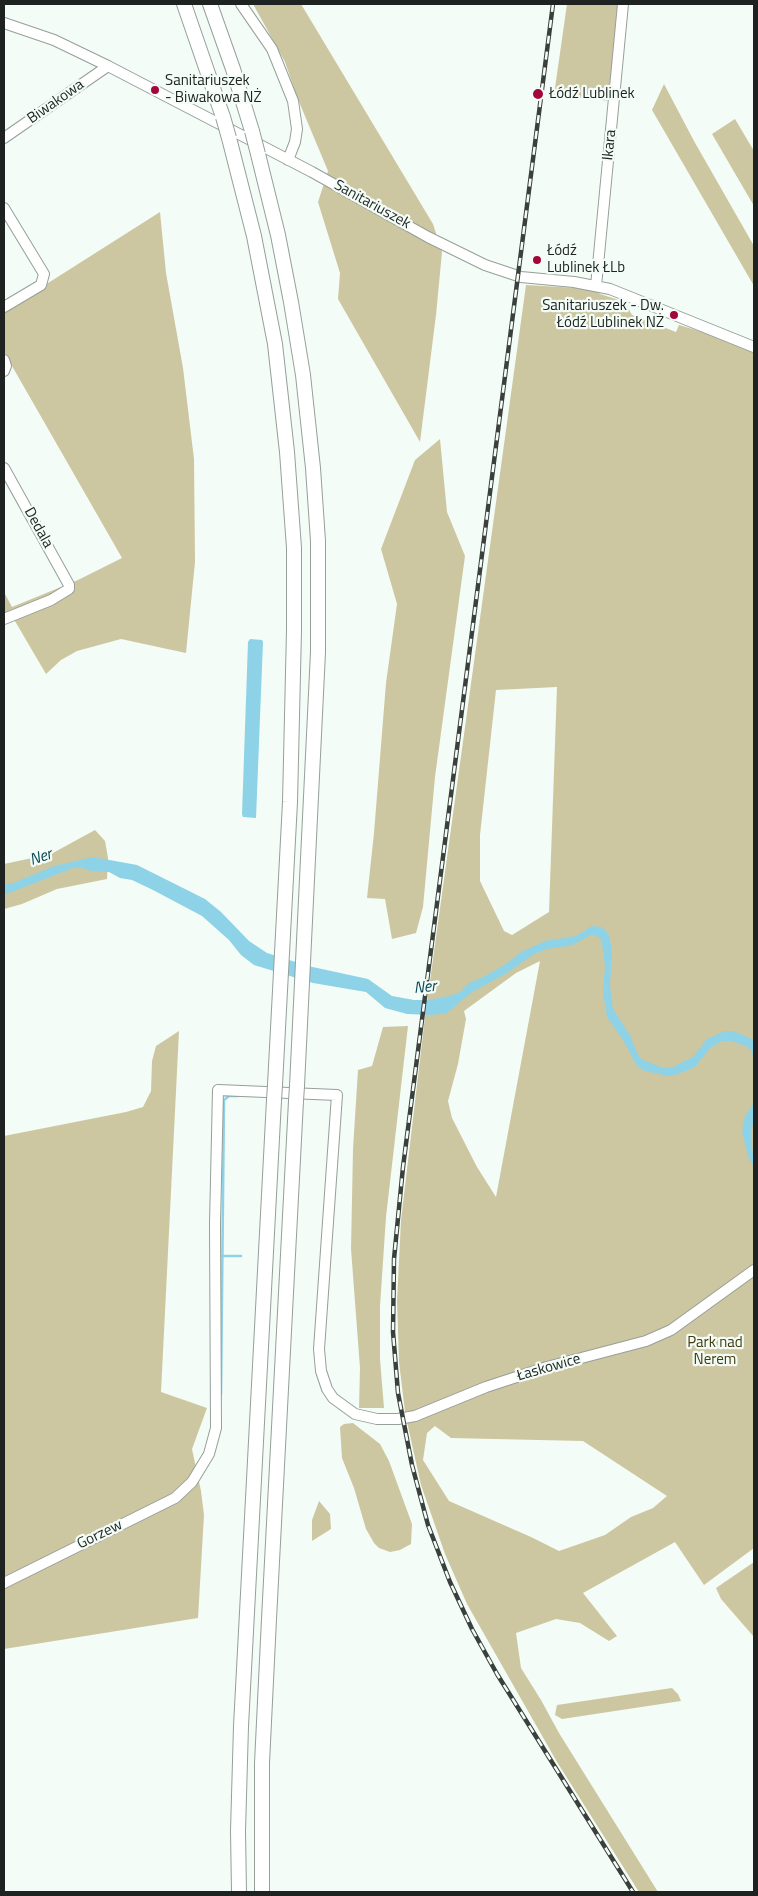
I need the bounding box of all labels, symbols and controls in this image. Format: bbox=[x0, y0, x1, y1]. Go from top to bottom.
place label: Sanitariuszek - Biwakowa NŻ bbox=[165, 72, 261, 107]
street label: Biwakowa bbox=[24, 76, 88, 128]
marker: Sanitariuszek - Biwakowa NŻ bbox=[149, 84, 161, 96]
place label: Łódź Lublinek bbox=[549, 85, 635, 103]
marker: Łódź Lublinek bbox=[531, 87, 545, 101]
street label: Ikara bbox=[599, 129, 621, 161]
street label: Sanitariuszek bbox=[331, 177, 413, 233]
place label: Łódź Lublinek ŁLb bbox=[547, 242, 625, 277]
marker: Łódź Lublinek ŁLb bbox=[531, 254, 543, 266]
place label: Sanitariuszek - Dw. Łódź Lublinek NŻ bbox=[542, 297, 664, 332]
marker: Sanitariuszek - Dw. Łódź Lublinek NŻ bbox=[668, 309, 680, 321]
street label: Dedala bbox=[20, 505, 56, 551]
water label: Ner bbox=[27, 845, 55, 871]
water label: Ner bbox=[413, 977, 437, 999]
park label: Park nad Nerem bbox=[687, 1334, 743, 1369]
street label: Łaskowice bbox=[515, 1350, 583, 1386]
street label: Gorzew bbox=[74, 1516, 126, 1554]

